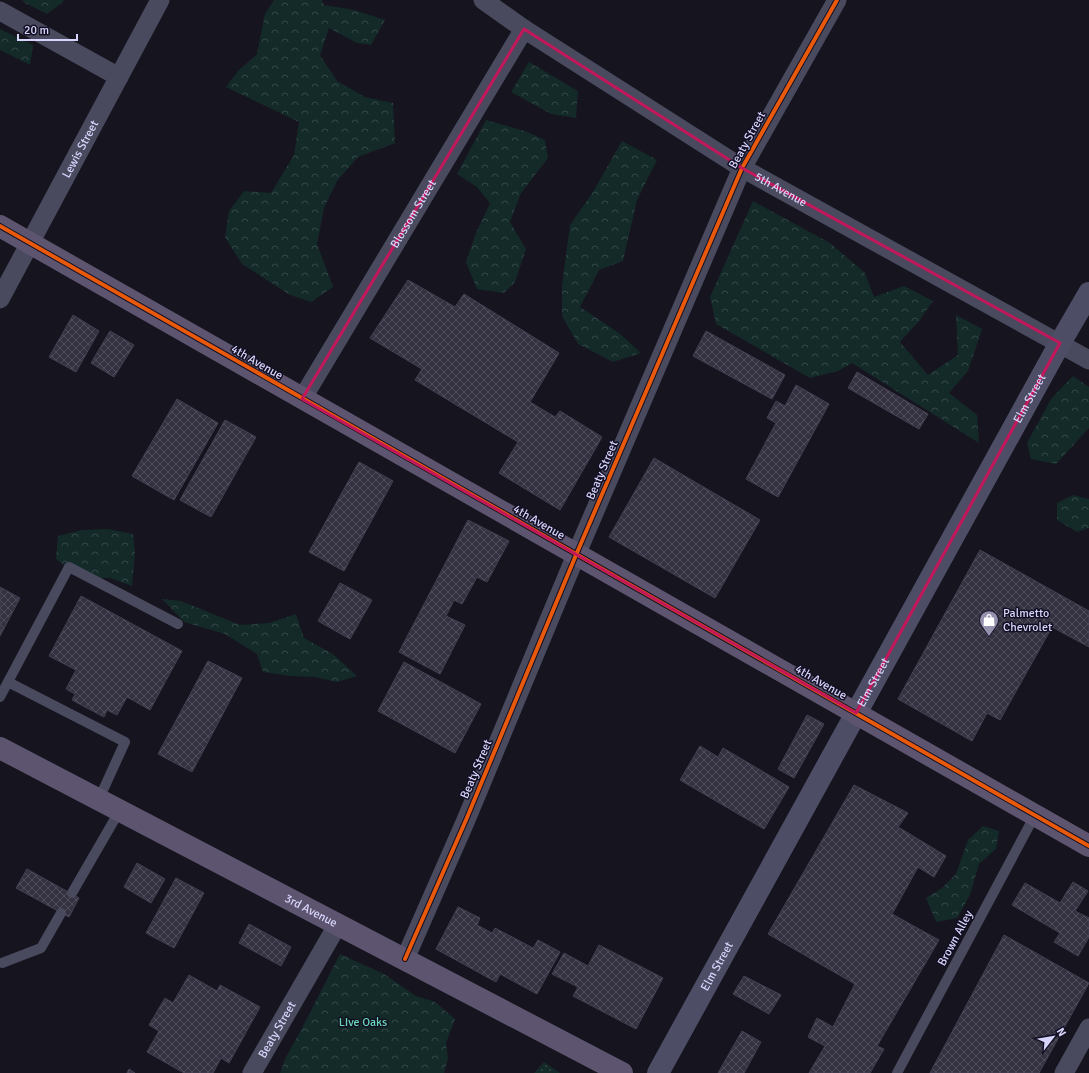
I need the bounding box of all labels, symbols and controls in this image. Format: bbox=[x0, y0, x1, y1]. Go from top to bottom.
scale bar bbox=[18, 16, 77, 42]
text: 20 m bbox=[24, 23, 49, 38]
street label: Beaty Street bbox=[726, 109, 769, 171]
street label: Lewis Street bbox=[59, 118, 102, 181]
street label: 5th Avenue bbox=[752, 169, 809, 210]
street label: Blossom Street bbox=[387, 177, 440, 251]
street label: 4th Avenue bbox=[228, 342, 285, 383]
street label: Elm Street bbox=[1010, 372, 1049, 426]
street label: Beaty Street bbox=[583, 438, 622, 502]
street label: 4th Avenue bbox=[510, 502, 567, 543]
place label: Palmetto Chevrolet bbox=[1003, 606, 1052, 635]
shop icon: Palmetto Chevrolet bbox=[978, 609, 1000, 637]
street label: Elm Street bbox=[854, 655, 893, 710]
street label: 4th Avenue bbox=[792, 662, 849, 703]
street label: Beaty Street bbox=[457, 737, 496, 801]
street label: 3rd Avenue bbox=[282, 891, 340, 931]
street label: Brown Alley bbox=[935, 908, 977, 969]
street label: Elm Street bbox=[698, 939, 737, 994]
street label: Beaty Street bbox=[255, 999, 300, 1061]
park label: LIve Oaks bbox=[339, 1015, 387, 1030]
north arrow bbox=[1033, 1017, 1073, 1057]
text: N bbox=[1054, 1025, 1069, 1039]

